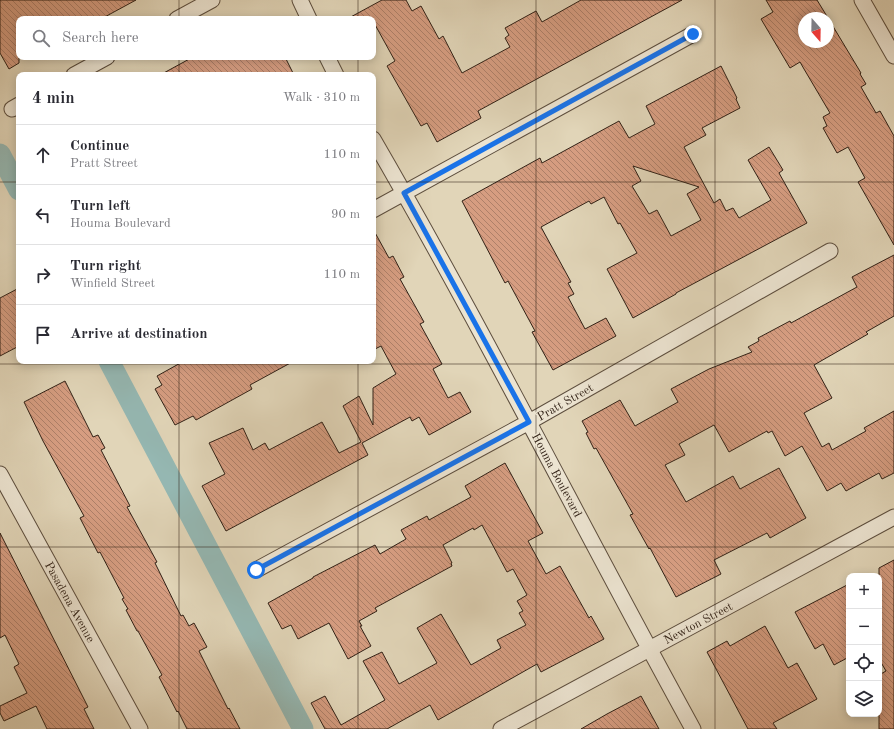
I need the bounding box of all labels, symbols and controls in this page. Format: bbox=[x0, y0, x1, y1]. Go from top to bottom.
north arrow bbox=[798, 12, 834, 48]
search box bbox=[16, 16, 376, 60]
route end bbox=[684, 25, 702, 43]
icon: search bbox=[30, 27, 52, 49]
text: Search here bbox=[62, 31, 139, 46]
text: 4 min bbox=[32, 90, 75, 107]
text: Walk · 310 m bbox=[283, 91, 360, 104]
text: Continue bbox=[70, 139, 129, 154]
icon: ahead bbox=[32, 144, 54, 166]
text: 110 m bbox=[323, 148, 360, 161]
text: Pratt Street bbox=[70, 157, 138, 170]
text: Turn left bbox=[70, 199, 130, 214]
icon: left bbox=[32, 204, 54, 226]
text: 90 m bbox=[331, 208, 360, 221]
text: Houma Boulevard bbox=[70, 217, 171, 230]
text: Turn right bbox=[70, 259, 141, 274]
icon: right bbox=[32, 264, 54, 286]
text: 110 m bbox=[323, 268, 360, 281]
text: Winfield Street bbox=[70, 277, 155, 290]
icon: arrive bbox=[32, 324, 54, 346]
text: Arrive at destination bbox=[70, 327, 208, 342]
street label: Pratt Street bbox=[535, 382, 596, 424]
street label: Houma Boulevard bbox=[529, 432, 583, 519]
street label: Pasadena Avenue bbox=[42, 560, 97, 645]
route start bbox=[247, 561, 265, 579]
map controls bbox=[846, 573, 882, 717]
button: + bbox=[846, 573, 882, 609]
street label: Newton Street bbox=[662, 601, 735, 647]
button: − bbox=[846, 609, 882, 645]
button: locate bbox=[846, 645, 882, 681]
button: layers bbox=[846, 681, 882, 717]

